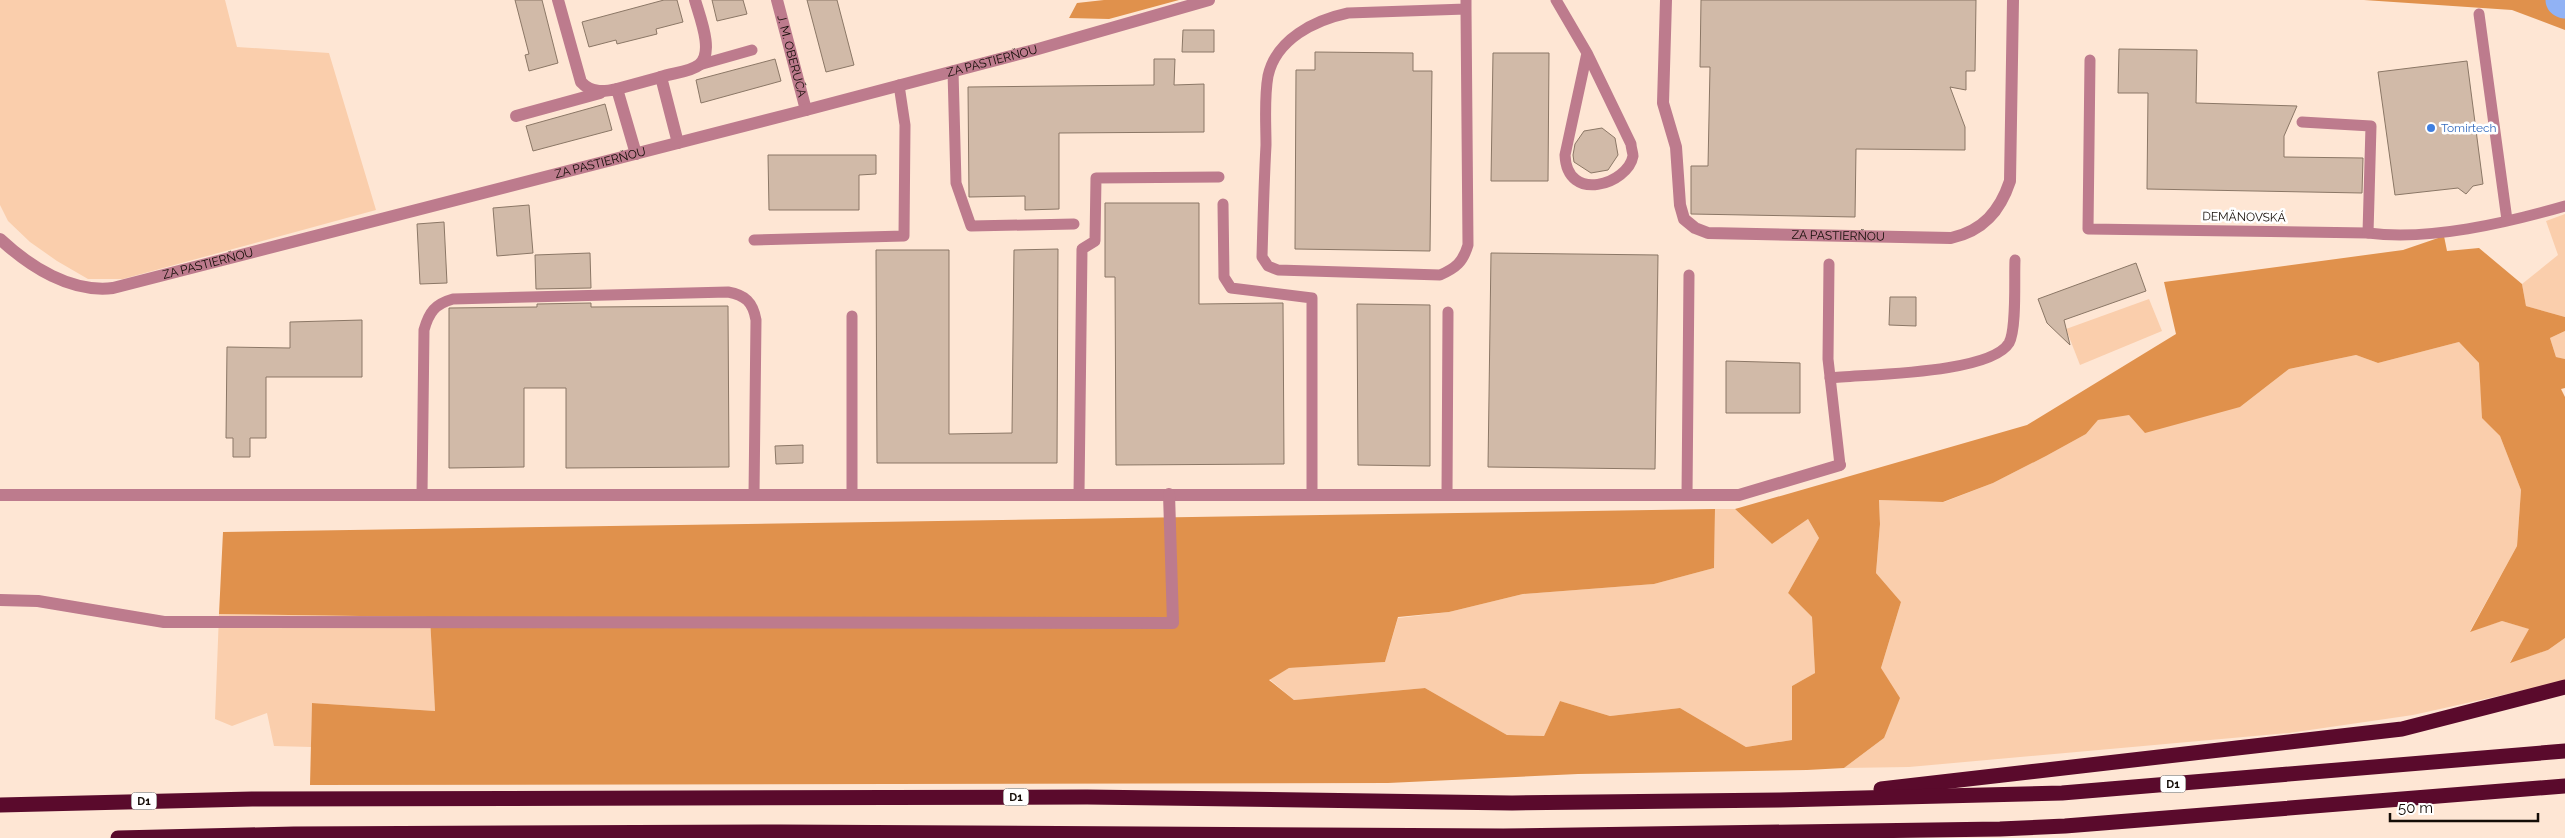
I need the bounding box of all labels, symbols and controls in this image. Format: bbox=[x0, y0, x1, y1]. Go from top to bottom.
street label: J. M. OBERUČA bbox=[774, 13, 809, 99]
street label: ZA PASTIERŇOU bbox=[945, 42, 1039, 80]
place label: Tomirtech bbox=[2441, 121, 2497, 135]
marker: Tomirtech bbox=[2425, 122, 2437, 134]
street label: ZA PASTIERŇOU bbox=[553, 144, 647, 181]
street label: DEMÄNOVSKÁ bbox=[2202, 209, 2286, 225]
street label: ZA PASTIERŇOU bbox=[1791, 228, 1885, 244]
street label: ZA PASTIERŇOU bbox=[161, 245, 255, 282]
road number: D1 bbox=[2160, 776, 2186, 792]
road number: D1 bbox=[1004, 789, 1028, 806]
scale bar bbox=[2390, 790, 2538, 822]
road number: D1 bbox=[132, 792, 156, 809]
text: 50 m bbox=[2398, 799, 2433, 817]

